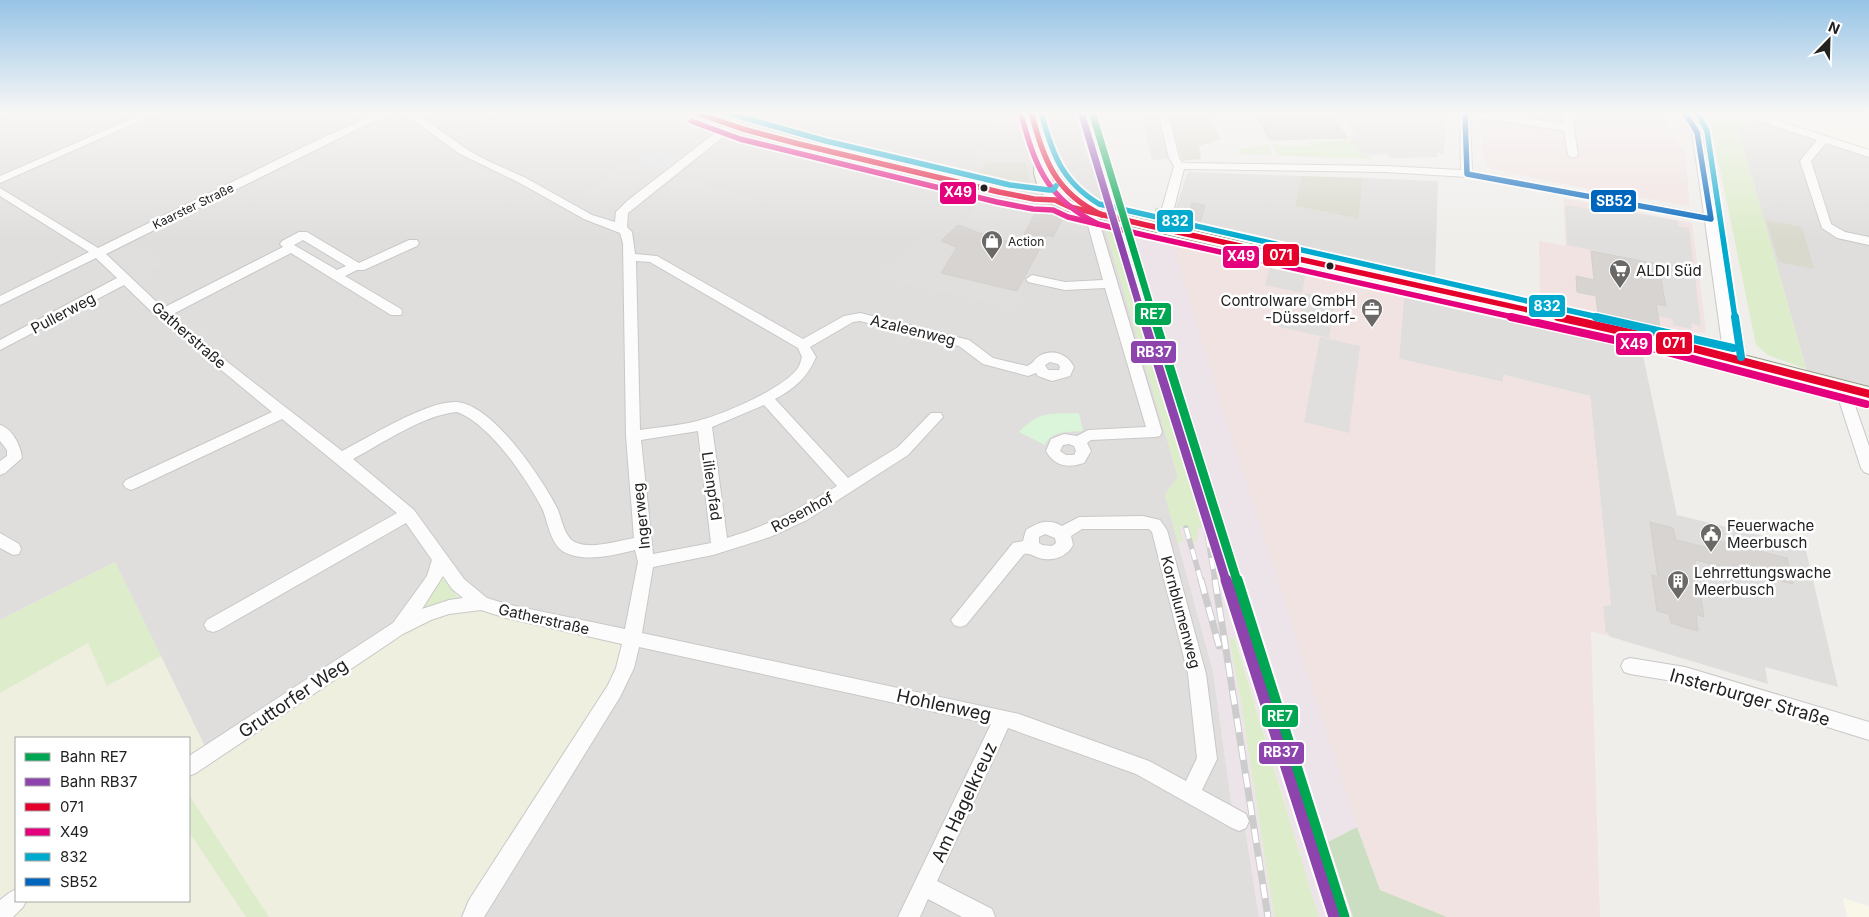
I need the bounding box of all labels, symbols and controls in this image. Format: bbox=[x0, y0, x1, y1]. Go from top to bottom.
north arrow bbox=[1804, 15, 1854, 65]
text: N bbox=[1826, 18, 1843, 37]
street label: Kaarster Straße bbox=[150, 180, 236, 232]
line badge: X49 bbox=[939, 181, 977, 205]
text: X49 bbox=[944, 183, 972, 200]
unlabelled marker bbox=[979, 183, 989, 193]
line badge: SB52 bbox=[1590, 189, 1637, 213]
text: SB52 bbox=[1596, 192, 1632, 209]
line badge: 832 bbox=[1156, 209, 1194, 233]
text: 832 bbox=[1162, 212, 1189, 229]
shop icon: Action bbox=[980, 229, 1004, 260]
place label: Action bbox=[1008, 234, 1044, 249]
line badge: 071 bbox=[1262, 243, 1300, 267]
line badge: X49 bbox=[1222, 245, 1260, 269]
text: 071 bbox=[1269, 246, 1293, 263]
text: X49 bbox=[1227, 247, 1255, 264]
supermarket icon: ALDI Süd bbox=[1608, 258, 1632, 289]
unlabelled marker bbox=[1325, 261, 1335, 271]
place label: ALDI Süd bbox=[1636, 261, 1702, 280]
street label: Pullerweg bbox=[28, 288, 98, 338]
place label: Controlware GmbH -Düsseldorf- bbox=[1221, 291, 1356, 327]
line badge: 832 bbox=[1528, 294, 1566, 318]
street label: Gatherstraße bbox=[148, 297, 230, 373]
office icon: Controlware GmbH -Düsseldorf- bbox=[1360, 297, 1384, 328]
text: 832 bbox=[1534, 297, 1561, 314]
line badge: RE7 bbox=[1134, 302, 1172, 326]
text: RE7 bbox=[1140, 305, 1166, 322]
street label: Azaleenweg bbox=[868, 310, 958, 350]
line badge: 071 bbox=[1655, 331, 1693, 355]
line badge: X49 bbox=[1615, 332, 1653, 356]
text: 071 bbox=[1662, 334, 1686, 351]
text: X49 bbox=[1620, 335, 1648, 352]
line badge: RB37 bbox=[1130, 340, 1177, 364]
text: RB37 bbox=[1136, 343, 1172, 360]
street label: Lilienpfad bbox=[698, 450, 726, 522]
street label: Ingerweg bbox=[628, 482, 654, 550]
street label: Rosenhof bbox=[768, 488, 837, 536]
place label: Feuerwache Meerbusch bbox=[1727, 516, 1814, 552]
public building icon: Feuerwache Meerbusch bbox=[1699, 522, 1723, 553]
street label: Kornblumenweg bbox=[1157, 554, 1205, 670]
place label: Lehrrettungswache Meerbusch bbox=[1694, 563, 1831, 599]
building icon: Lehrrettungswache Meerbusch bbox=[1666, 569, 1690, 600]
street label: Gatherstraße bbox=[497, 599, 591, 639]
street label: Gruttorfer Weg bbox=[235, 654, 351, 742]
street label: Insterburger Straße bbox=[1667, 664, 1833, 730]
street label: Hohlenweg bbox=[895, 685, 993, 725]
line badge: RE7 bbox=[1261, 704, 1299, 728]
text: RE7 bbox=[1267, 707, 1293, 724]
legend bbox=[15, 737, 190, 902]
street label: Am Hagelkreuz bbox=[927, 739, 1001, 865]
line badge: RB37 bbox=[1258, 741, 1305, 765]
text: RB37 bbox=[1263, 743, 1299, 760]
text: Bahn RE7 bbox=[60, 747, 127, 766]
text: Bahn RB37 bbox=[60, 772, 137, 791]
text: 071 bbox=[60, 797, 84, 816]
text: X49 bbox=[60, 822, 89, 841]
text: 832 bbox=[60, 847, 88, 866]
text: SB52 bbox=[60, 872, 98, 891]

